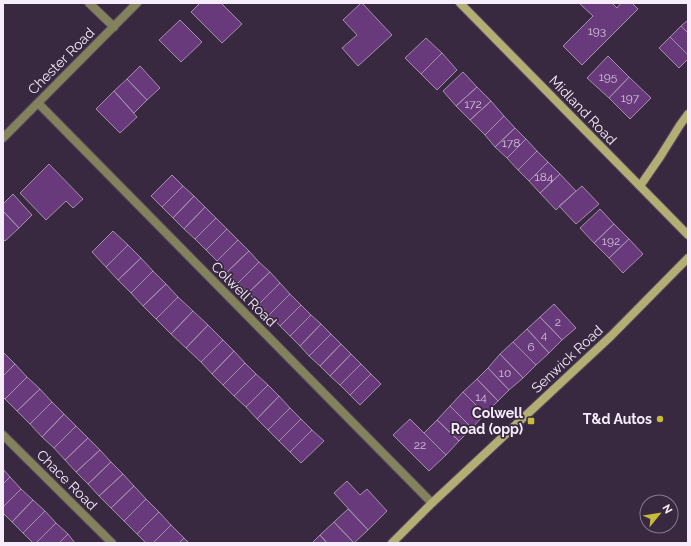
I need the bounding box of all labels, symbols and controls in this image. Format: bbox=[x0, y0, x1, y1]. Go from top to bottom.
street label: Chester Road bbox=[24, 24, 98, 98]
house number: 193 bbox=[588, 24, 606, 38]
house number: 195 bbox=[599, 70, 618, 84]
street label: Midland Road bbox=[546, 72, 620, 148]
house number: 197 bbox=[621, 91, 640, 105]
house number: 172 bbox=[464, 97, 482, 111]
house number: 178 bbox=[502, 136, 520, 150]
house number: 184 bbox=[535, 170, 554, 184]
house number: 192 bbox=[602, 234, 620, 248]
street label: Colwell Road bbox=[208, 258, 280, 330]
house number: 2 bbox=[555, 315, 561, 329]
street label: Senwick Road bbox=[528, 322, 606, 396]
house number: 4 bbox=[541, 328, 548, 342]
house number: 6 bbox=[527, 340, 535, 354]
house number: 10 bbox=[499, 366, 511, 380]
house number: 14 bbox=[475, 390, 487, 404]
place label: Colwell Road (opp) bbox=[451, 405, 524, 437]
place label: T&d Autos bbox=[583, 411, 652, 427]
marker: T&d Autos bbox=[655, 414, 665, 424]
marker: Colwell Road (opp) bbox=[526, 416, 536, 426]
house number: 22 bbox=[414, 438, 426, 452]
street label: Chace Road bbox=[34, 447, 100, 513]
north arrow bbox=[639, 494, 679, 534]
text: N bbox=[659, 502, 675, 516]

